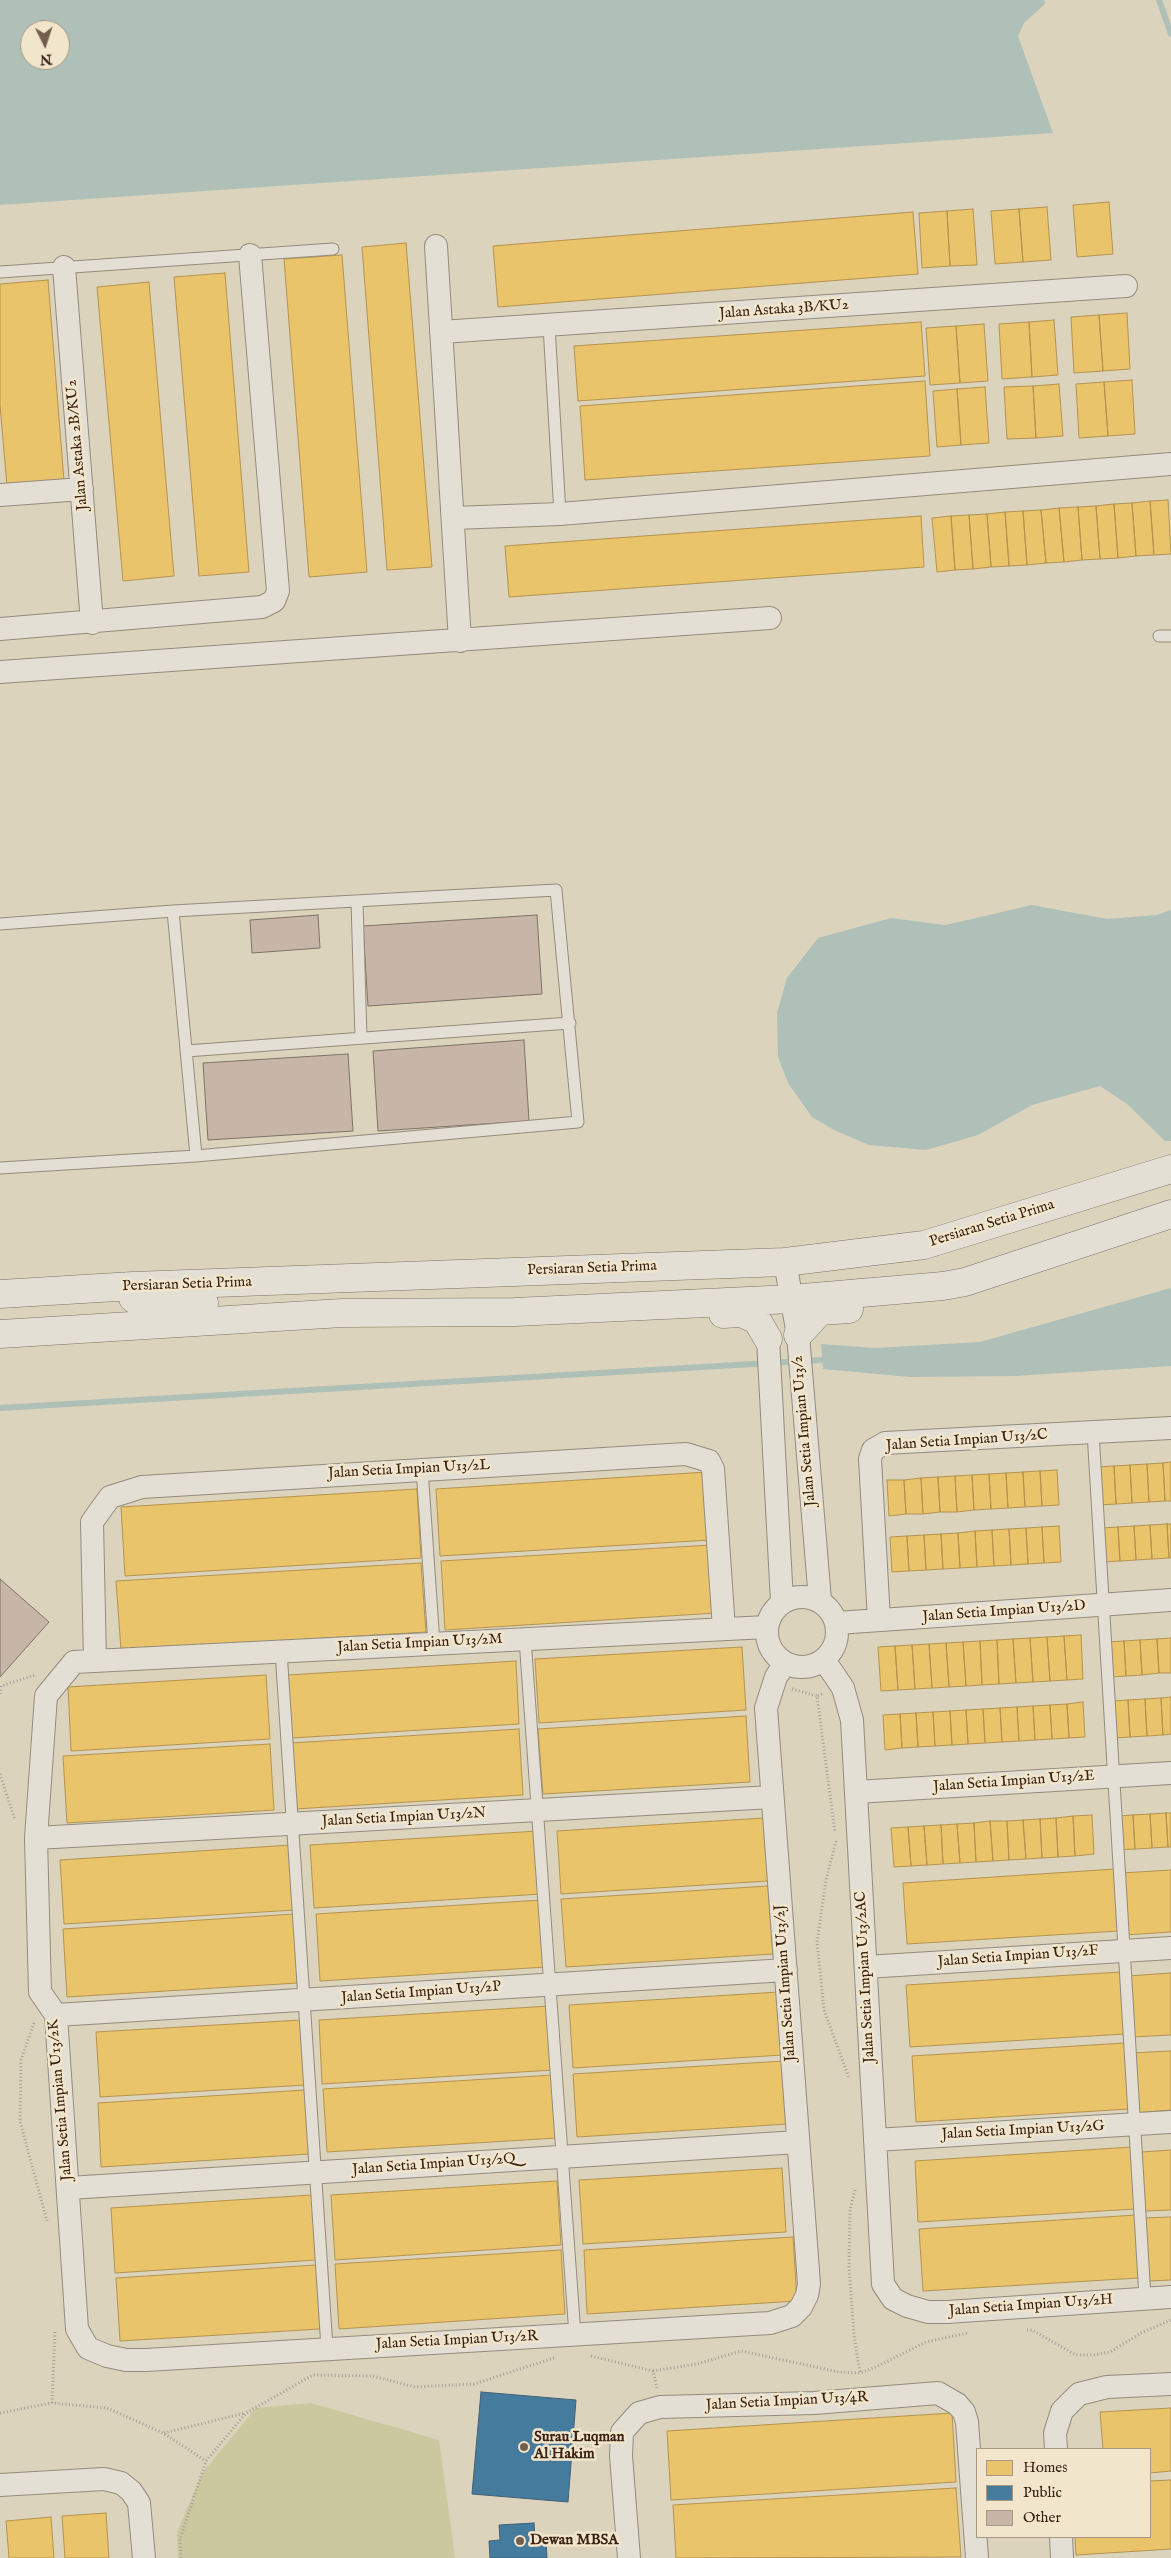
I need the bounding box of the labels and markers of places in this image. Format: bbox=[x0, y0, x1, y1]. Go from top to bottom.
place label: Surau Luqman Al Hakim bbox=[534, 2429, 624, 2464]
marker: Surau Luqman Al Hakim bbox=[518, 2441, 530, 2453]
place label: Dewan MBSA bbox=[530, 2532, 618, 2550]
marker: Dewan MBSA bbox=[514, 2535, 526, 2547]

